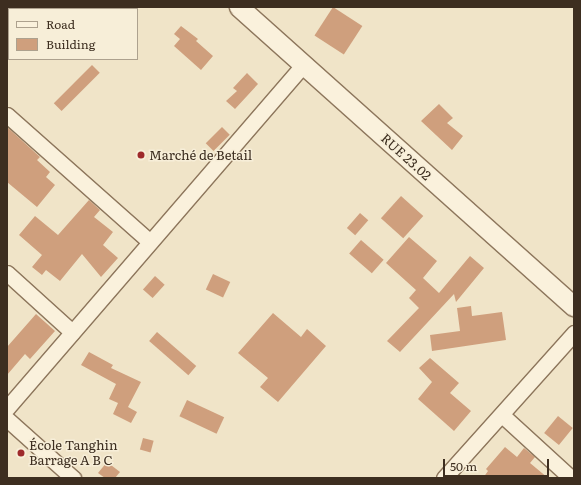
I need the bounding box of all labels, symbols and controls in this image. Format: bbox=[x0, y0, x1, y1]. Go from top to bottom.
legend bbox=[8, 8, 138, 60]
text: Road bbox=[46, 15, 75, 33]
text: Building bbox=[46, 35, 95, 53]
street label: RUE 23.02 bbox=[378, 130, 434, 184]
place label: Marché de Betail bbox=[149, 147, 252, 163]
marker: Marché de Betail bbox=[136, 150, 146, 160]
place label: École Tanghin Barrage A B C bbox=[29, 438, 118, 469]
marker: École Tanghin Barrage A B C bbox=[16, 448, 26, 458]
scale bar bbox=[445, 451, 551, 477]
text: 50 m bbox=[450, 457, 477, 475]

